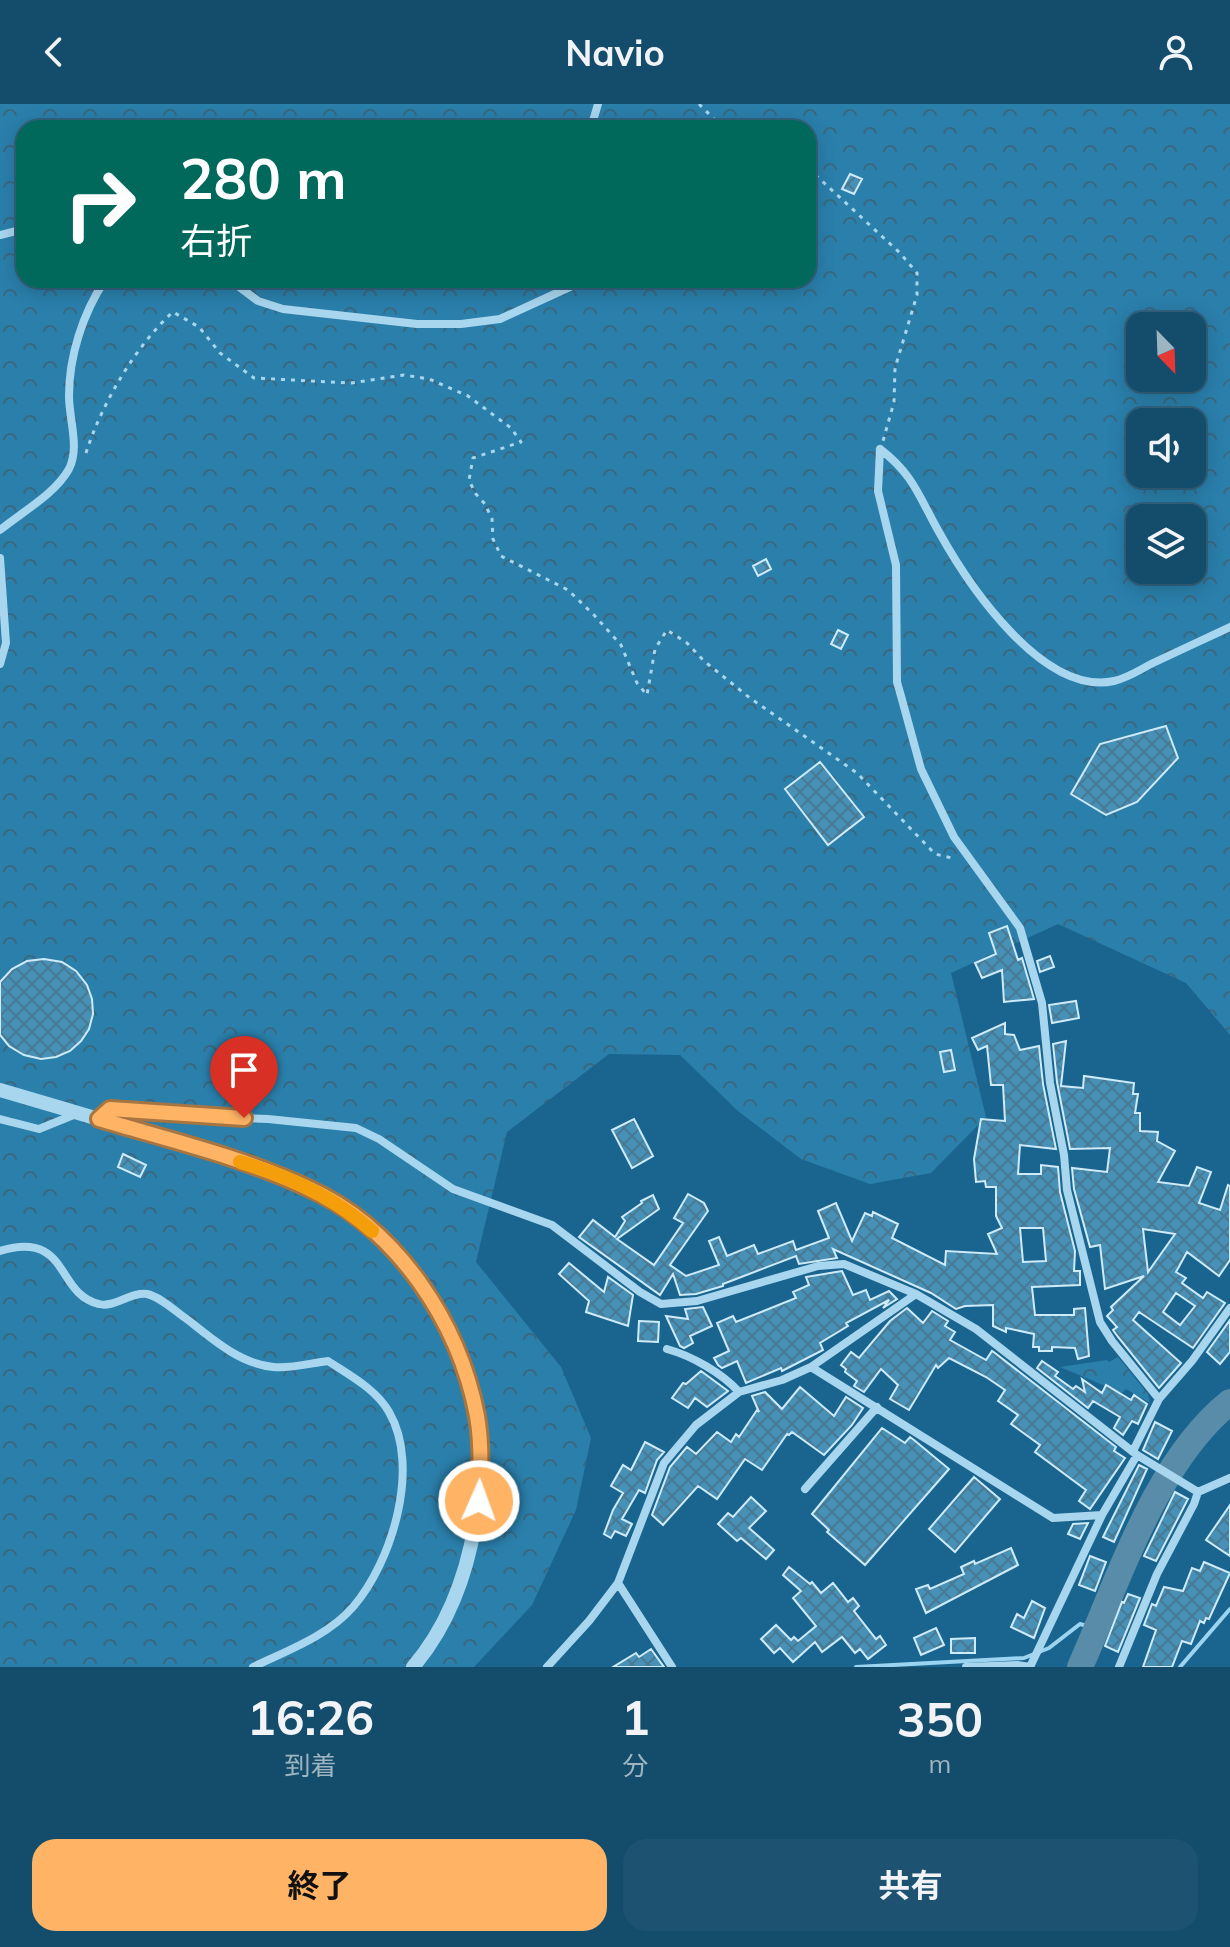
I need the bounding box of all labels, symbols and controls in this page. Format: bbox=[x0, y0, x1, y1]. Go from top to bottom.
icon: back bbox=[32, 30, 76, 74]
text: Navio bbox=[565, 30, 665, 75]
icon: person bbox=[1154, 30, 1198, 74]
text: 280 m bbox=[180, 143, 347, 213]
icon: right bbox=[48, 152, 152, 256]
text: 右折 bbox=[180, 218, 252, 263]
north arrow bbox=[1126, 312, 1206, 392]
map controls bbox=[1126, 312, 1206, 584]
button: sound bbox=[1126, 408, 1206, 488]
button: layers bbox=[1126, 504, 1206, 584]
pin bbox=[210, 1036, 278, 1118]
icon: arrive bbox=[222, 1048, 266, 1092]
position arrow bbox=[437, 1459, 521, 1543]
text: 16:26 bbox=[247, 1687, 374, 1747]
text: 1 bbox=[621, 1687, 650, 1747]
text: 350 bbox=[897, 1689, 983, 1749]
text: m bbox=[928, 1747, 951, 1780]
text: 到着 bbox=[284, 1749, 336, 1782]
text: 分 bbox=[622, 1749, 648, 1782]
button: 終了 bbox=[32, 1839, 607, 1931]
button: 共有 bbox=[623, 1839, 1198, 1931]

